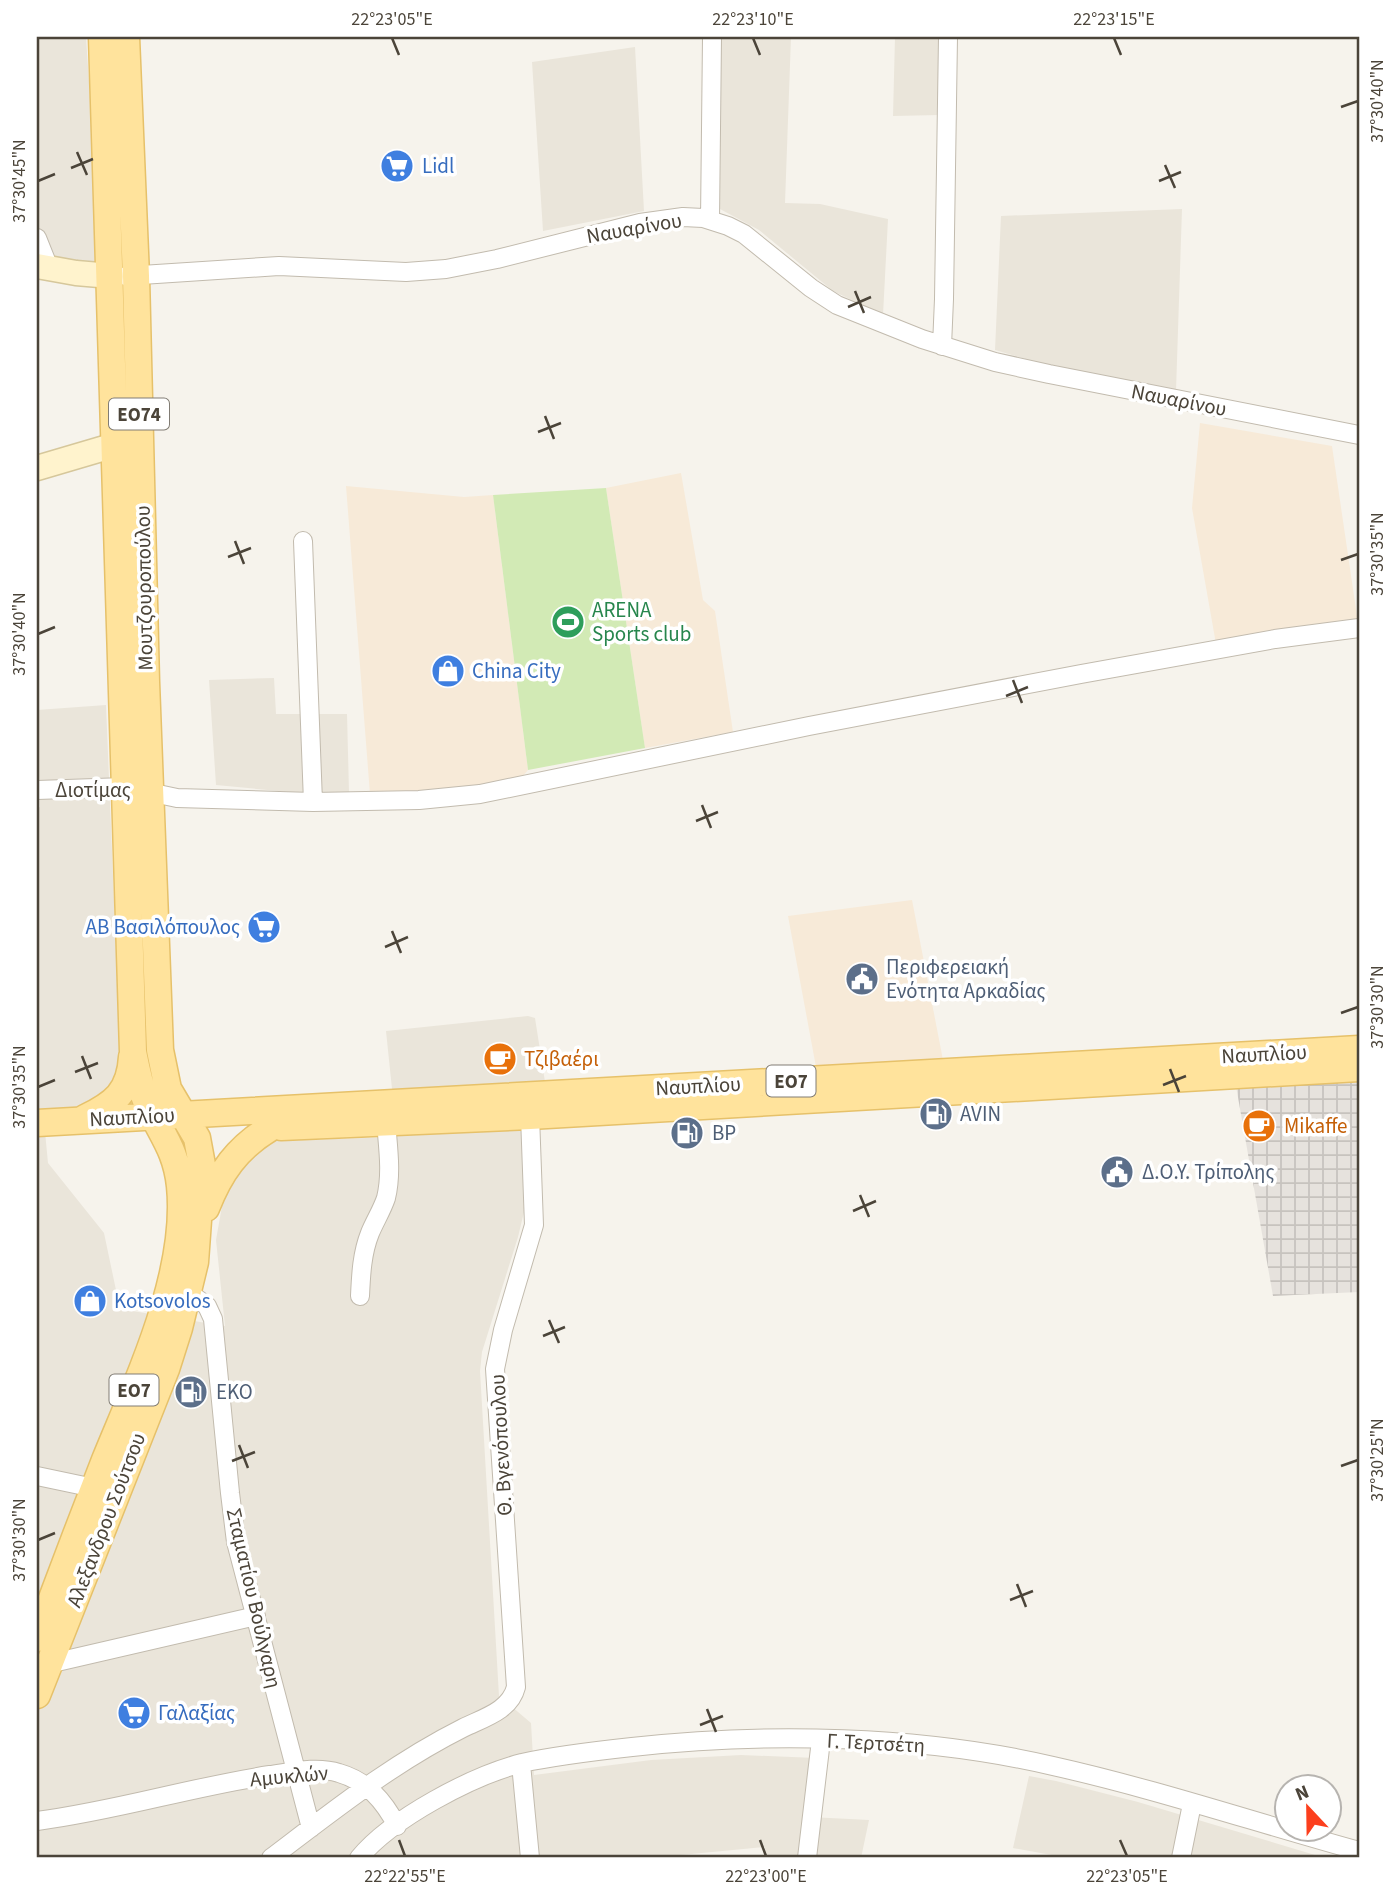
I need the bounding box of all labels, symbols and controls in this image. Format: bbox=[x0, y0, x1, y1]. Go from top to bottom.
text: 22°23'05"E bbox=[351, 7, 433, 32]
text: 22°23'10"E bbox=[712, 7, 794, 32]
text: 22°23'15"E bbox=[1073, 7, 1155, 32]
text: 37°30'40"N bbox=[1365, 59, 1390, 143]
text: 37°30'45"N bbox=[7, 139, 32, 223]
supermarket icon: Lidl bbox=[378, 147, 416, 185]
place label: Lidl bbox=[422, 151, 454, 181]
street label: Ναυαρίνου bbox=[584, 205, 684, 251]
street label: Ναυαρίνου bbox=[1129, 376, 1229, 424]
road number: ΕΟ74 bbox=[109, 398, 169, 430]
street label: Μουτζουροπούλου bbox=[128, 505, 160, 671]
text: 37°30'35"N bbox=[1365, 512, 1390, 596]
text: 37°30'40"N bbox=[7, 592, 32, 676]
place label: ARENA Sports club bbox=[592, 595, 691, 649]
sports icon: ARENA Sports club bbox=[549, 603, 587, 641]
shop icon: China City bbox=[429, 652, 467, 690]
place label: China City bbox=[472, 656, 561, 686]
street label: Διοτίμας bbox=[55, 775, 131, 805]
supermarket icon: ΑΒ Βασιλόπουλος bbox=[245, 908, 283, 946]
place label: ΑΒ Βασιλόπουλος bbox=[86, 912, 240, 942]
place label: Περιφερειακή Ενότητα Αρκαδίας bbox=[886, 952, 1046, 1006]
public building icon: Περιφερειακή Ενότητα Αρκαδίας bbox=[843, 960, 881, 998]
text: 37°30'30"N bbox=[1365, 965, 1390, 1049]
street label: Ναυπλίου bbox=[1220, 1037, 1308, 1071]
cafe icon: Τζιβαέρι bbox=[481, 1040, 519, 1078]
place label: Τζιβαέρι bbox=[524, 1044, 599, 1074]
text: 37°30'35"N bbox=[7, 1045, 32, 1129]
road number: ΕΟ7 bbox=[766, 1065, 816, 1096]
street label: Ναυπλίου bbox=[654, 1069, 742, 1103]
fuel station icon: AVIN bbox=[917, 1095, 955, 1133]
place label: AVIN bbox=[960, 1099, 1001, 1129]
street label: Ναυπλίου bbox=[88, 1100, 176, 1134]
cafe icon: Mikaffe bbox=[1240, 1107, 1278, 1145]
place label: Mikaffe bbox=[1284, 1111, 1348, 1141]
fuel station icon: BP bbox=[668, 1114, 706, 1152]
place label: BP bbox=[712, 1118, 736, 1148]
public building icon: Δ.Ο.Υ. Τρίπολης bbox=[1098, 1153, 1136, 1191]
place label: Δ.Ο.Υ. Τρίπολης bbox=[1142, 1157, 1275, 1187]
shop icon: Kotsovolos bbox=[71, 1282, 109, 1320]
place label: Kotsovolos bbox=[114, 1286, 211, 1316]
fuel station icon: EKO bbox=[172, 1373, 210, 1411]
street label: Θ. Βγενόπουλου bbox=[482, 1373, 520, 1517]
road number: ΕΟ7 bbox=[110, 1374, 158, 1406]
place label: EKO bbox=[216, 1377, 253, 1407]
text: 37°30'25"N bbox=[1365, 1418, 1390, 1502]
street label: Αλεξανδρου Σούτσου bbox=[59, 1428, 153, 1612]
text: 37°30'30"N bbox=[7, 1498, 32, 1582]
street label: Σταματίου Βούλγαρη bbox=[219, 1505, 289, 1691]
supermarket icon: Γαλαξίας bbox=[115, 1694, 153, 1732]
place label: Γαλαξίας bbox=[158, 1698, 235, 1728]
street label: Γ. Τερτσέτη bbox=[826, 1725, 926, 1761]
street label: Αμυκλών bbox=[249, 1758, 329, 1794]
north arrow bbox=[1274, 1772, 1344, 1842]
text: N bbox=[1291, 1779, 1313, 1809]
text: 22°22'55"E bbox=[364, 1864, 446, 1889]
text: 22°23'00"E bbox=[725, 1864, 807, 1889]
text: 22°23'05"E bbox=[1086, 1864, 1168, 1889]

